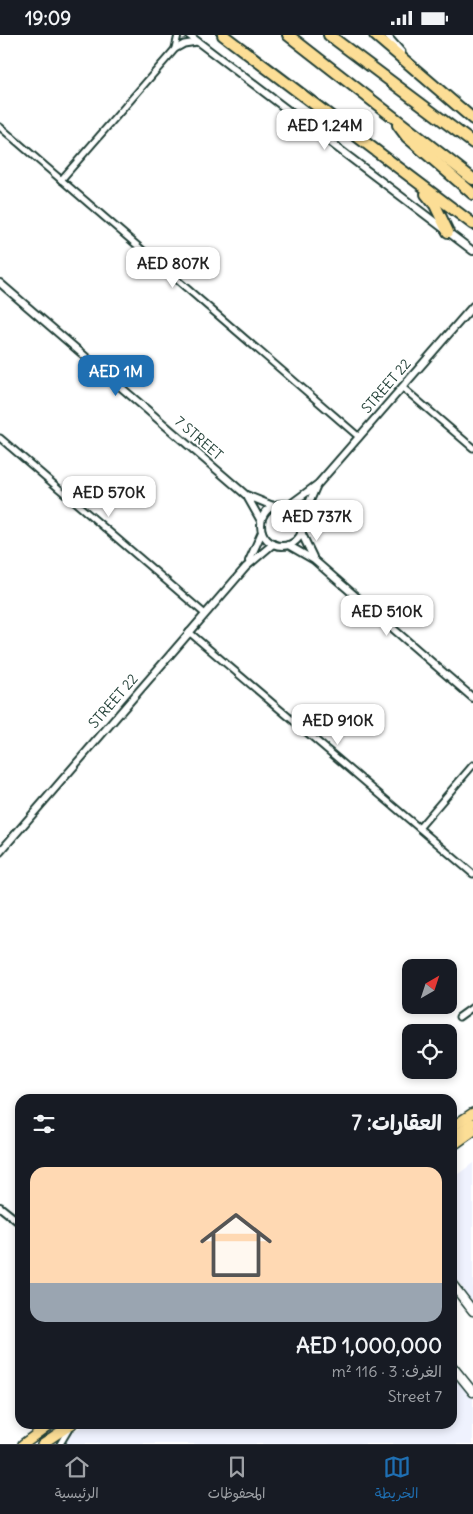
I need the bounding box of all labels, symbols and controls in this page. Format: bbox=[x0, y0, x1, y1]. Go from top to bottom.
text: 19:09 bbox=[25, 6, 71, 30]
pin: AED 1.24M bbox=[268, 109, 382, 151]
text: AED 1.24M bbox=[287, 115, 363, 135]
pin: AED 807K bbox=[121, 247, 225, 289]
text: AED 807K bbox=[137, 253, 209, 273]
pin: AED 1M bbox=[75, 355, 157, 397]
street label: STREET 22 bbox=[357, 355, 415, 417]
text: AED 1M bbox=[89, 361, 143, 381]
street label: 7 STREET bbox=[171, 412, 227, 464]
pin: AED 570K bbox=[57, 475, 161, 518]
text: AED 570K bbox=[73, 482, 145, 502]
pin: AED 737K bbox=[265, 499, 369, 542]
text: AED 737K bbox=[282, 506, 352, 526]
pin: AED 510K bbox=[335, 595, 439, 637]
text: AED 510K bbox=[352, 601, 422, 621]
street label: STREET 22 bbox=[84, 670, 142, 732]
pin: AED 910K bbox=[286, 703, 390, 746]
text: AED 910K bbox=[303, 710, 373, 730]
north arrow bbox=[402, 959, 458, 1014]
map controls bbox=[402, 959, 457, 1079]
button: locate bbox=[402, 1024, 457, 1079]
text: العقارات: 7 bbox=[352, 1109, 442, 1136]
icon: filters bbox=[30, 1110, 58, 1138]
icon: home bbox=[191, 1200, 281, 1290]
text: AED 1,000,000 bbox=[296, 1332, 442, 1359]
text: الغرف: 3 · 116 m² bbox=[332, 1361, 442, 1381]
text: 7 Street bbox=[388, 1386, 442, 1406]
tab: الرئيسية bbox=[55, 1453, 99, 1506]
tab: المحفوظات bbox=[208, 1453, 265, 1506]
tab: الخريطة bbox=[375, 1453, 418, 1506]

